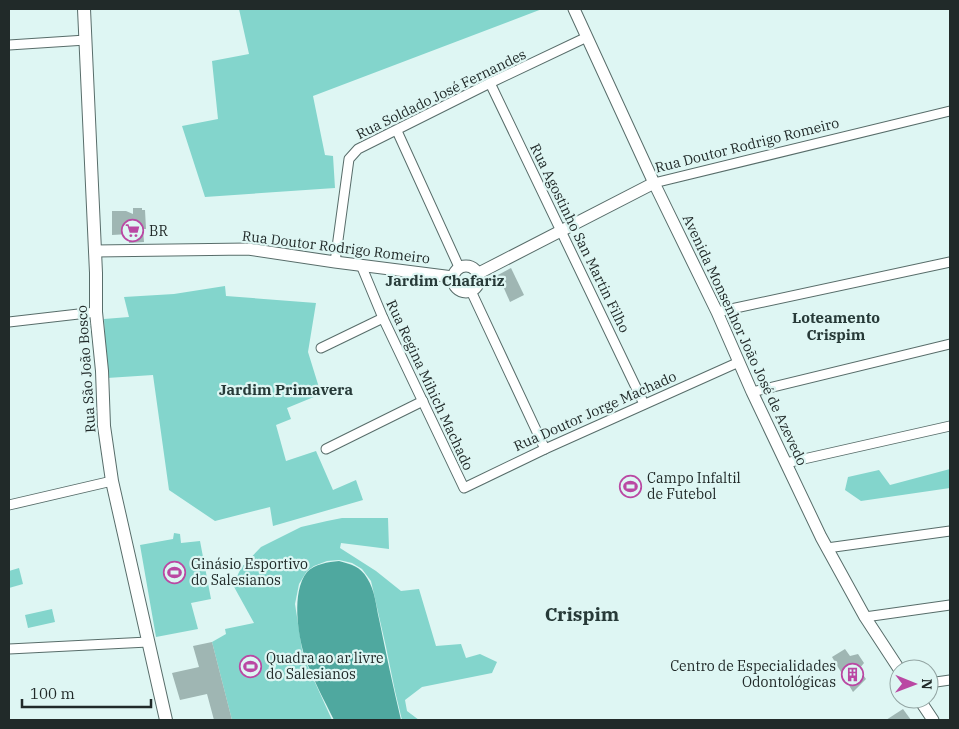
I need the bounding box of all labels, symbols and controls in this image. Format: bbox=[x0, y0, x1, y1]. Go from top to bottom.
street label: Rua Soldado José Fernandes bbox=[353, 45, 529, 143]
street label: Rua Doutor Rodrigo Romeiro bbox=[653, 113, 841, 177]
street label: Rua Agostinho San Martin Filho bbox=[526, 140, 634, 336]
street label: Avenida Monsenhor João José de Azevedo bbox=[679, 212, 811, 469]
supermarket icon: BR bbox=[121, 219, 145, 243]
place label: BR bbox=[149, 222, 168, 240]
street label: Rua Doutor Rodrigo Romeiro bbox=[241, 227, 431, 267]
district label: Jardim Chafariz bbox=[386, 271, 505, 290]
street label: Rua Regina Mihich Machado bbox=[382, 297, 478, 473]
street label: Rua São João Bosco bbox=[73, 304, 99, 434]
district label: Loteamento Crispim bbox=[792, 308, 880, 344]
street label: Rua Doutor Jorge Machado bbox=[511, 367, 679, 455]
district label: Jardim Primavera bbox=[219, 380, 354, 399]
place label: Campo Infaltil de Futebol bbox=[647, 469, 741, 503]
sports icon: Campo Infaltil de Futebol bbox=[619, 474, 643, 498]
place label: Ginásio Esportivo do Salesianos bbox=[191, 555, 308, 589]
sports icon: Ginásio Esportivo do Salesianos bbox=[163, 560, 187, 584]
district label: Crispim bbox=[545, 602, 619, 626]
place label: Quadra ao ar livre do Salesianos bbox=[266, 649, 384, 683]
sports icon: Quadra ao ar livre do Salesianos bbox=[238, 654, 262, 678]
place label: Centro de Especialidades Odontológicas bbox=[670, 657, 836, 691]
north arrow bbox=[889, 659, 939, 709]
building icon: Centro de Especialidades Odontológicas bbox=[840, 662, 864, 686]
scale bar bbox=[22, 676, 151, 708]
text: N bbox=[918, 679, 936, 690]
text: 100 m bbox=[30, 684, 75, 703]

